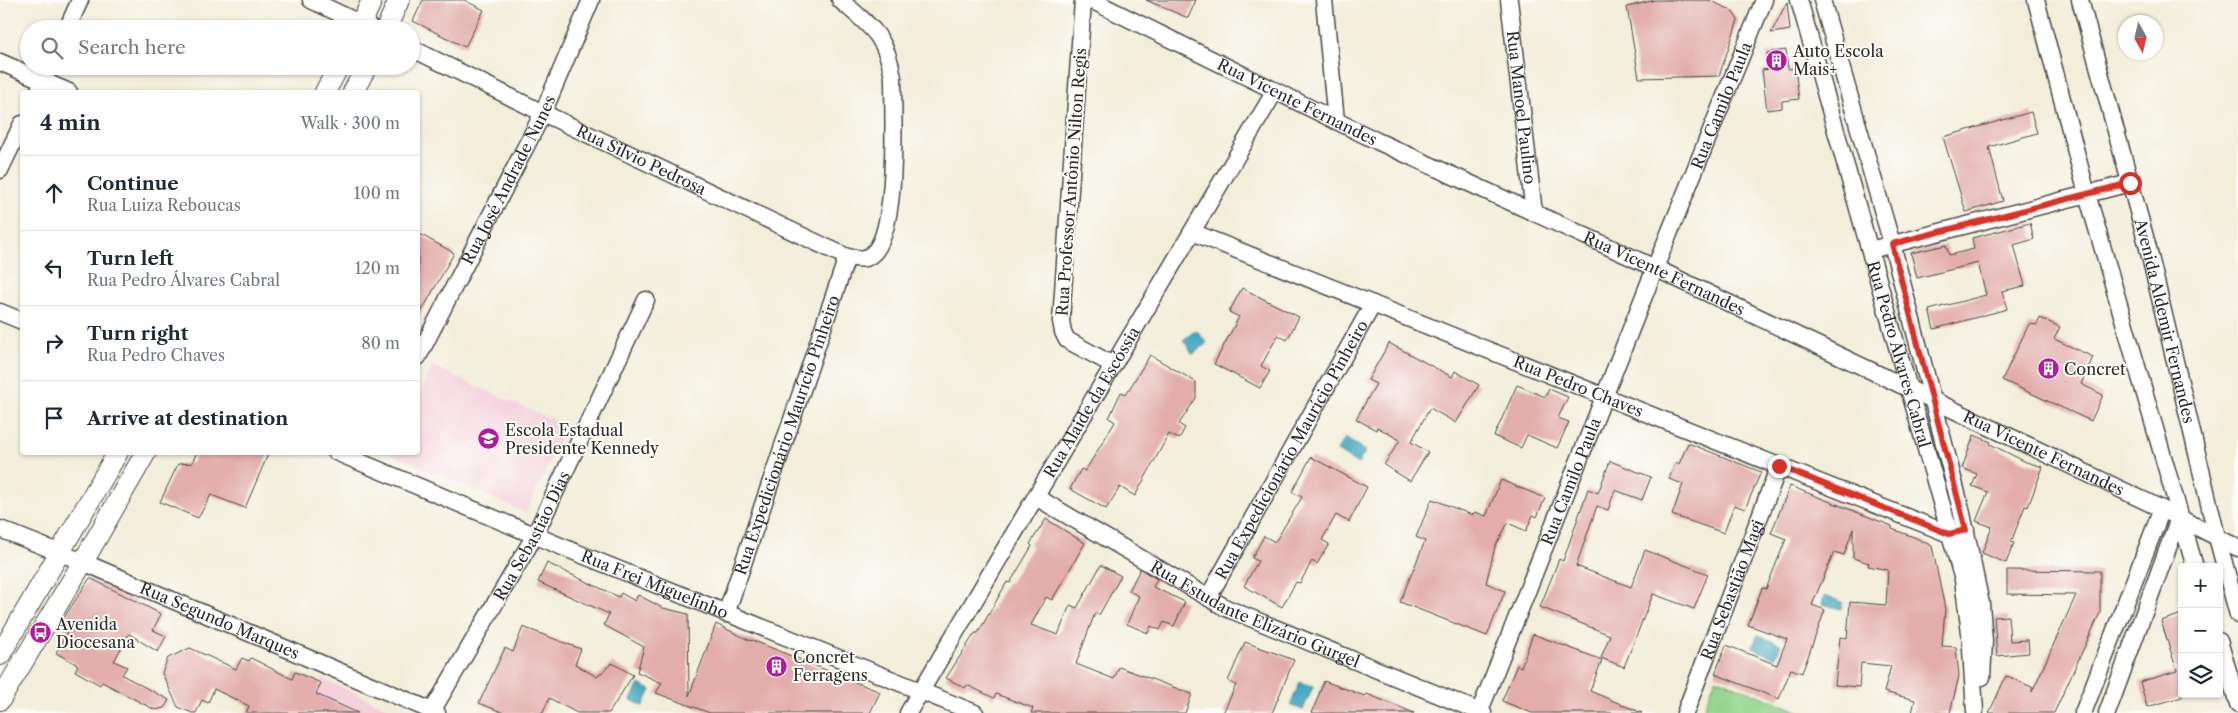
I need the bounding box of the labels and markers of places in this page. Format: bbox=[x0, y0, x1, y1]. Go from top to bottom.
place label: Auto Escola Mais+ bbox=[1792, 41, 1884, 79]
building icon: Auto Escola Mais+ bbox=[1765, 48, 1789, 72]
building icon: Concret bbox=[2036, 357, 2060, 381]
place label: Concret bbox=[2064, 359, 2126, 379]
place label: Escola Estadual Presidente Kennedy bbox=[505, 420, 660, 458]
school or university icon: Escola Estadual Presidente Kennedy bbox=[477, 427, 501, 451]
place label: Avenida Diocesana bbox=[55, 614, 135, 652]
bus stop icon: Avenida Diocesana bbox=[28, 621, 52, 645]
place label: Concret Ferragens bbox=[793, 647, 868, 685]
building icon: Concret Ferragens bbox=[765, 654, 789, 678]

